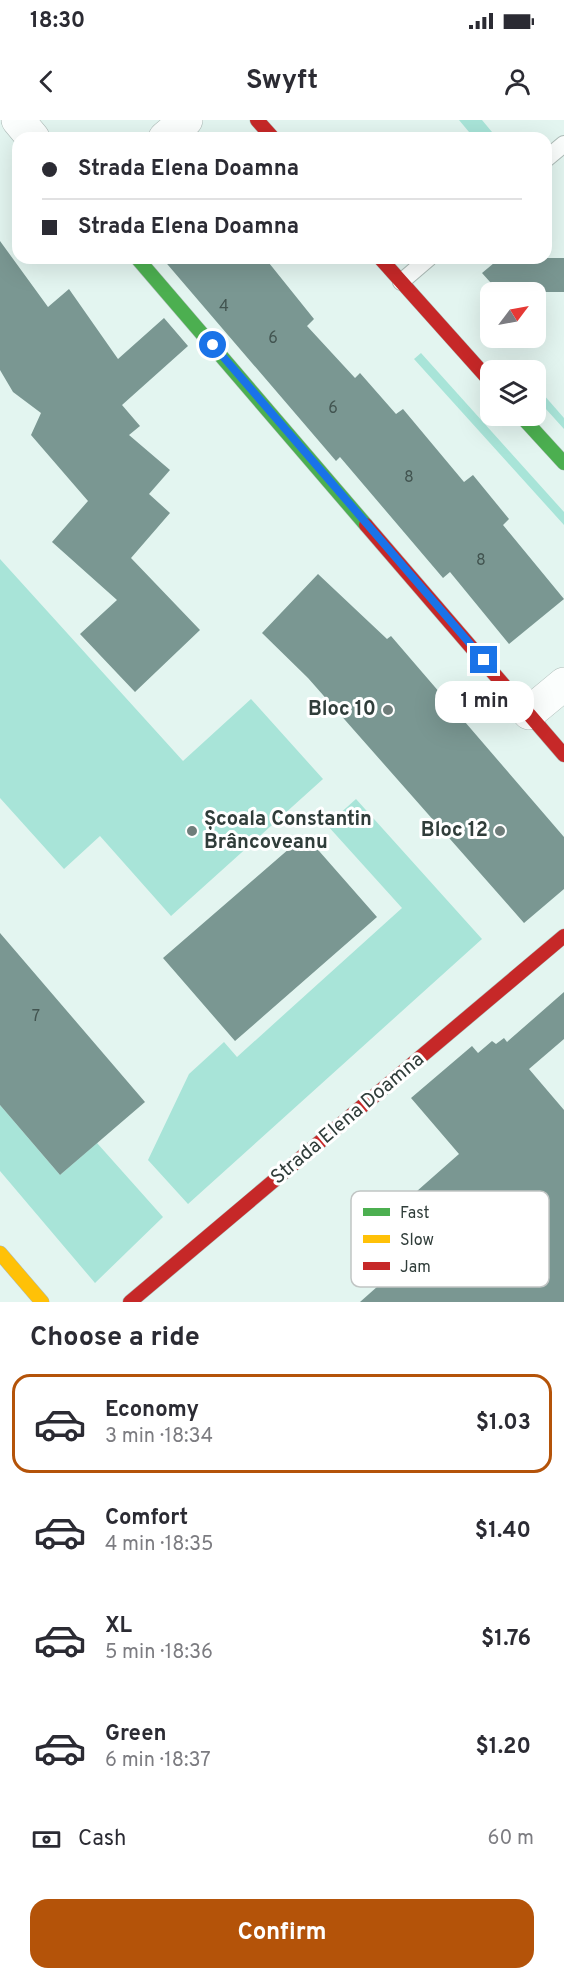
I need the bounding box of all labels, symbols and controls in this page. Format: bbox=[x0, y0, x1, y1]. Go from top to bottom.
text: 18:30 bbox=[30, 8, 85, 35]
text: Swyft bbox=[246, 64, 318, 98]
icon: back bbox=[30, 65, 63, 98]
icon: person bbox=[501, 65, 534, 98]
text: Strada Elena Doamna bbox=[78, 156, 299, 183]
text: Strada Elena Doamna bbox=[78, 214, 299, 241]
north arrow bbox=[480, 282, 546, 348]
map controls bbox=[480, 282, 546, 426]
house number: 4 bbox=[219, 297, 229, 317]
house number: 6 bbox=[268, 329, 278, 349]
route start bbox=[199, 331, 226, 358]
button: layers bbox=[480, 360, 546, 426]
house number: 6 bbox=[328, 399, 338, 419]
house number: 8 bbox=[404, 468, 414, 488]
house number: 8 bbox=[476, 551, 486, 571]
route end bbox=[470, 646, 497, 673]
callout: 1 min bbox=[434, 681, 534, 723]
text: 1 min bbox=[460, 689, 509, 715]
place label: Bloc 10 bbox=[308, 697, 376, 723]
marker: Bloc 10 bbox=[381, 703, 395, 717]
place label: Școala Constantin Brâncoveanu bbox=[204, 807, 372, 856]
place label: Bloc 12 bbox=[421, 818, 488, 844]
marker: Școala Constantin Brâncoveanu bbox=[185, 824, 199, 838]
marker: Bloc 12 bbox=[493, 824, 507, 838]
house number: 7 bbox=[32, 1007, 40, 1027]
street label: Strada Elena Doamna bbox=[266, 1047, 430, 1191]
legend bbox=[351, 1191, 549, 1287]
text: Fast bbox=[400, 1204, 430, 1224]
text: Slow bbox=[400, 1231, 434, 1251]
text: Jam bbox=[400, 1258, 431, 1278]
text: Choose a ride bbox=[30, 1321, 200, 1355]
icon: car bbox=[33, 1397, 87, 1451]
text: Economy bbox=[105, 1397, 199, 1424]
text: $1.03 bbox=[476, 1410, 531, 1437]
text: 3 min · 18:34 bbox=[105, 1424, 213, 1450]
icon: car bbox=[33, 1505, 87, 1559]
text: Comfort bbox=[105, 1505, 188, 1532]
text: $1.40 bbox=[475, 1518, 531, 1545]
text: 4 min · 18:35 bbox=[105, 1532, 213, 1558]
icon: car bbox=[33, 1613, 87, 1667]
text: XL bbox=[105, 1613, 132, 1640]
text: $1.76 bbox=[481, 1626, 531, 1653]
text: 5 min · 18:36 bbox=[105, 1640, 213, 1666]
icon: car bbox=[33, 1721, 87, 1775]
text: Green bbox=[105, 1721, 167, 1748]
text: $1.20 bbox=[476, 1734, 531, 1761]
text: 6 min · 18:37 bbox=[105, 1748, 211, 1774]
icon: cash bbox=[30, 1823, 63, 1856]
text: Cash bbox=[78, 1826, 127, 1853]
text: 60 m bbox=[488, 1826, 534, 1852]
button: Confirm bbox=[30, 1899, 534, 1968]

